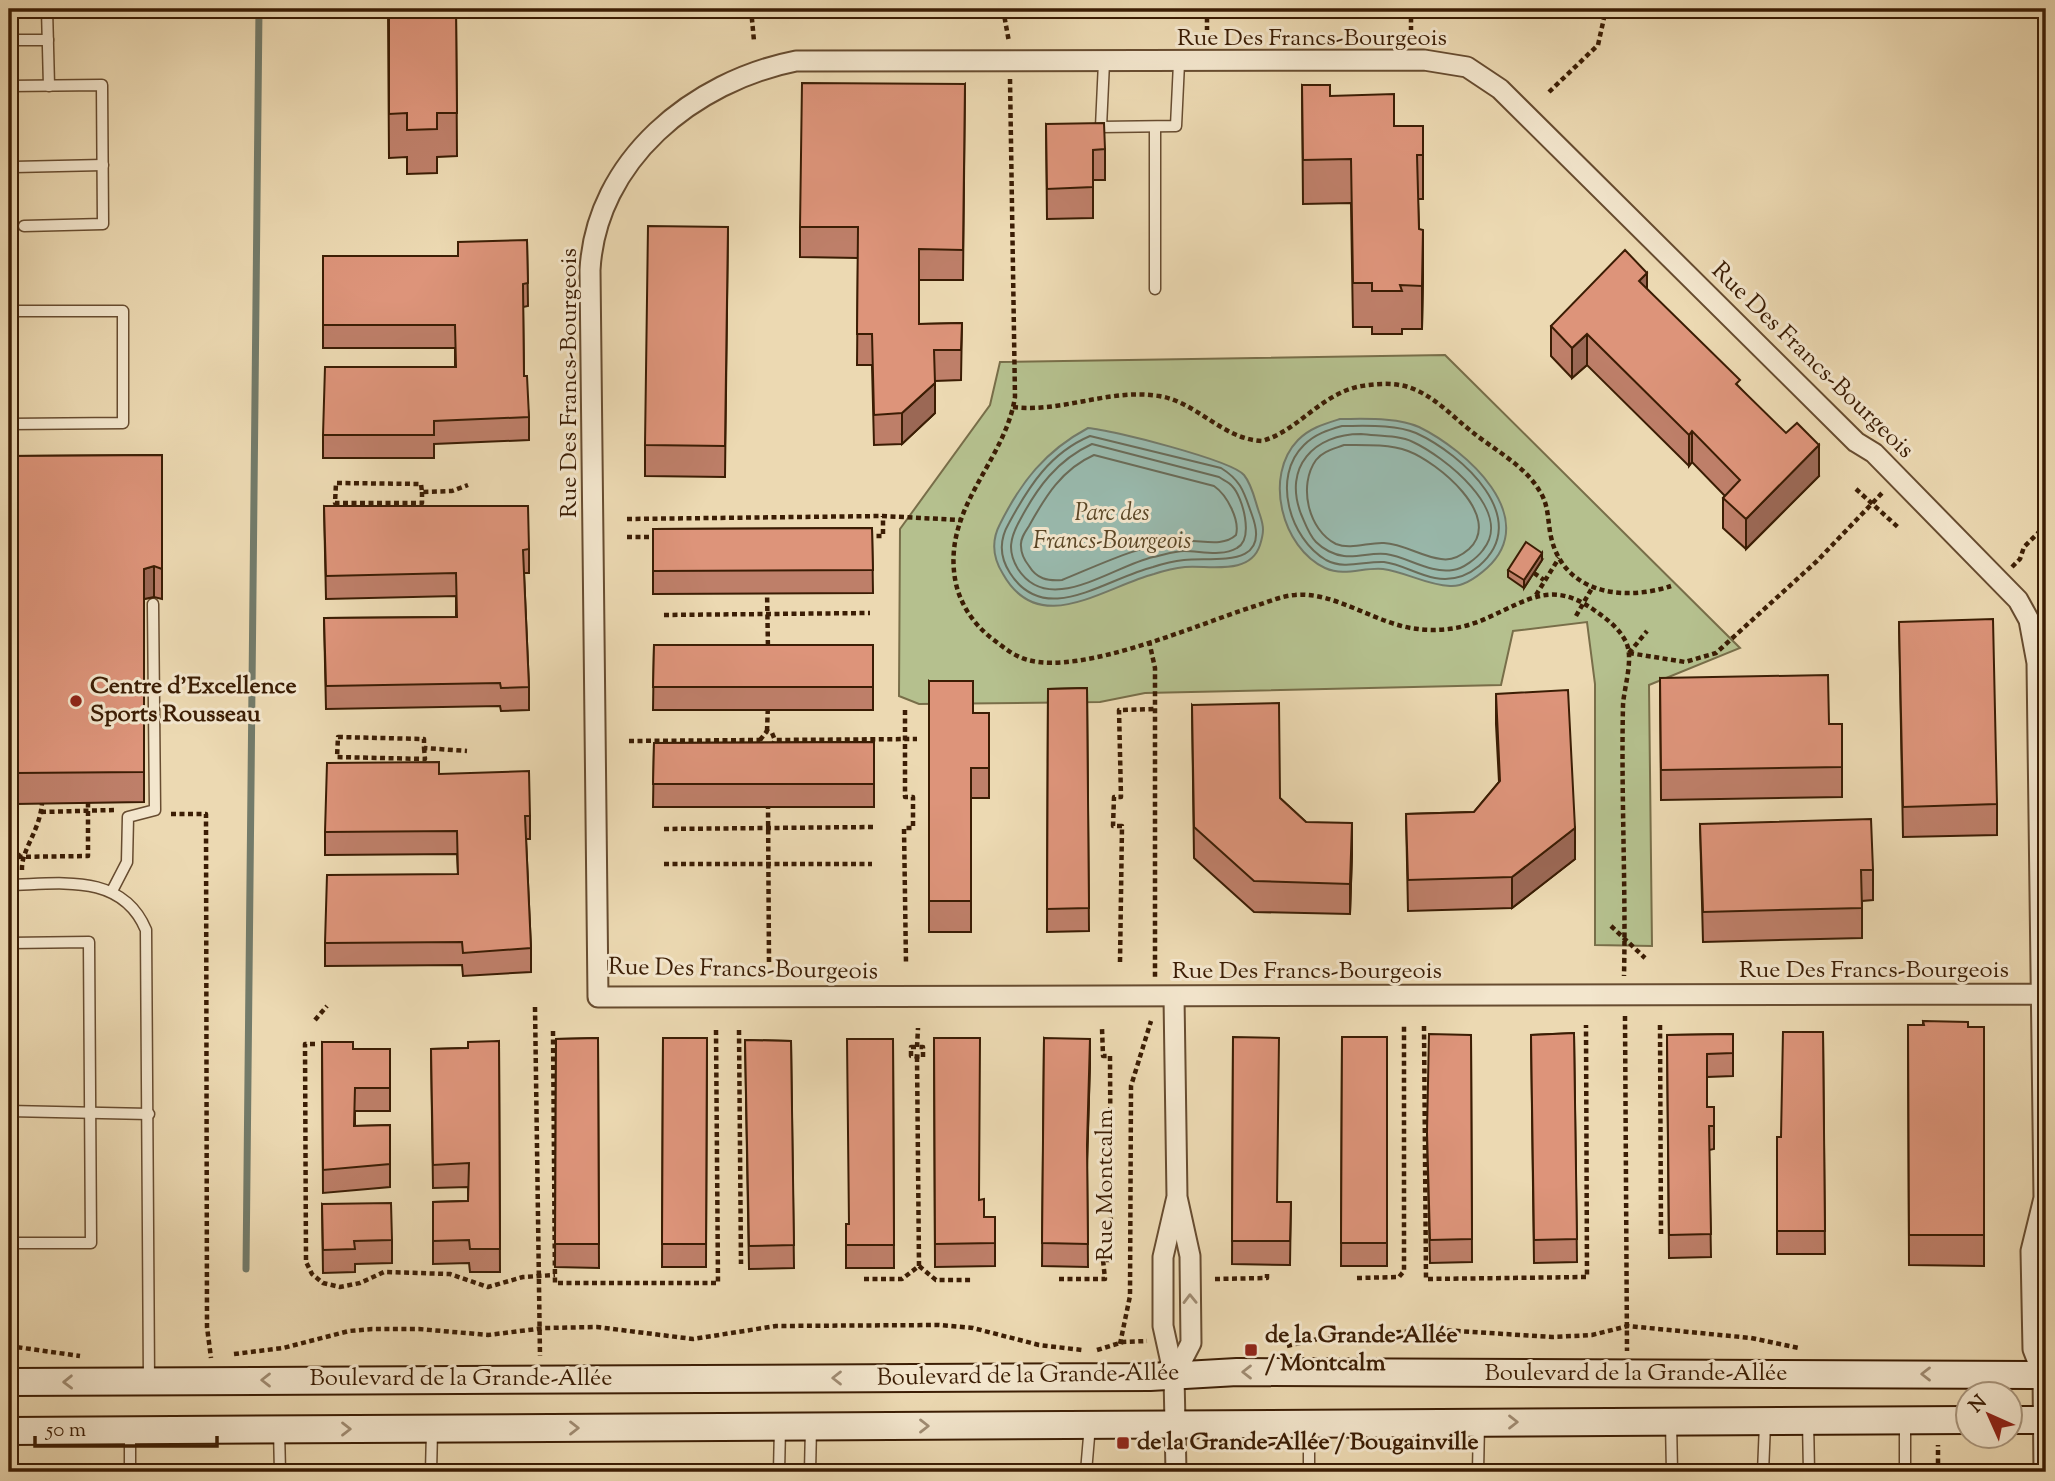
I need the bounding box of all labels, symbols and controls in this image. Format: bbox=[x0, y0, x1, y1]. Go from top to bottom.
street label: Rue Des Francs-Bourgeois bbox=[1177, 22, 1447, 56]
street label: Rue Des Francs-Bourgeois bbox=[553, 248, 587, 518]
street label: Rue Des Francs-Bourgeois bbox=[1703, 255, 1921, 467]
park label: Parc des Francs-Bourgeois bbox=[1033, 497, 1191, 559]
place label: Centre d'Excellence Sports Rousseau bbox=[90, 670, 297, 732]
marker: Centre d'Excellence Sports Rousseau bbox=[68, 693, 84, 709]
street label: Rue Des Francs-Bourgeois bbox=[608, 951, 878, 989]
street label: Rue Des Francs-Bourgeois bbox=[1739, 954, 2009, 988]
street label: Rue Des Francs-Bourgeois bbox=[1172, 955, 1442, 989]
street label: Rue Montcalm bbox=[1089, 1109, 1123, 1261]
one-way arrow bbox=[1182, 1293, 1198, 1304]
place label: de la Grande-Allée / Montcalm bbox=[1265, 1319, 1458, 1381]
marker: de la Grande-Allée / Montcalm bbox=[1243, 1342, 1259, 1358]
street label: Boulevard de la Grande-Allée bbox=[876, 1356, 1180, 1396]
street label: Boulevard de la Grande-Allée bbox=[1485, 1357, 1787, 1391]
street label: Boulevard de la Grande-Allée bbox=[310, 1362, 612, 1396]
one-way arrow bbox=[1241, 1364, 1252, 1380]
one-way arrow bbox=[1920, 1366, 1930, 1382]
one-way arrow bbox=[831, 1370, 841, 1386]
one-way arrow bbox=[260, 1373, 271, 1388]
one-way arrow bbox=[62, 1374, 73, 1390]
north arrow bbox=[1954, 1380, 2024, 1450]
text: N bbox=[1964, 1390, 1994, 1420]
scale bar bbox=[35, 1404, 217, 1448]
one-way arrow bbox=[1508, 1414, 1519, 1430]
text: 50 m bbox=[45, 1416, 86, 1446]
one-way arrow bbox=[919, 1418, 930, 1434]
one-way arrow bbox=[569, 1420, 580, 1436]
one-way arrow bbox=[342, 1421, 352, 1437]
place label: de la Grande-Allée / Bougainville bbox=[1137, 1426, 1479, 1460]
marker: de la Grande-Allée / Bougainville bbox=[1115, 1435, 1131, 1451]

